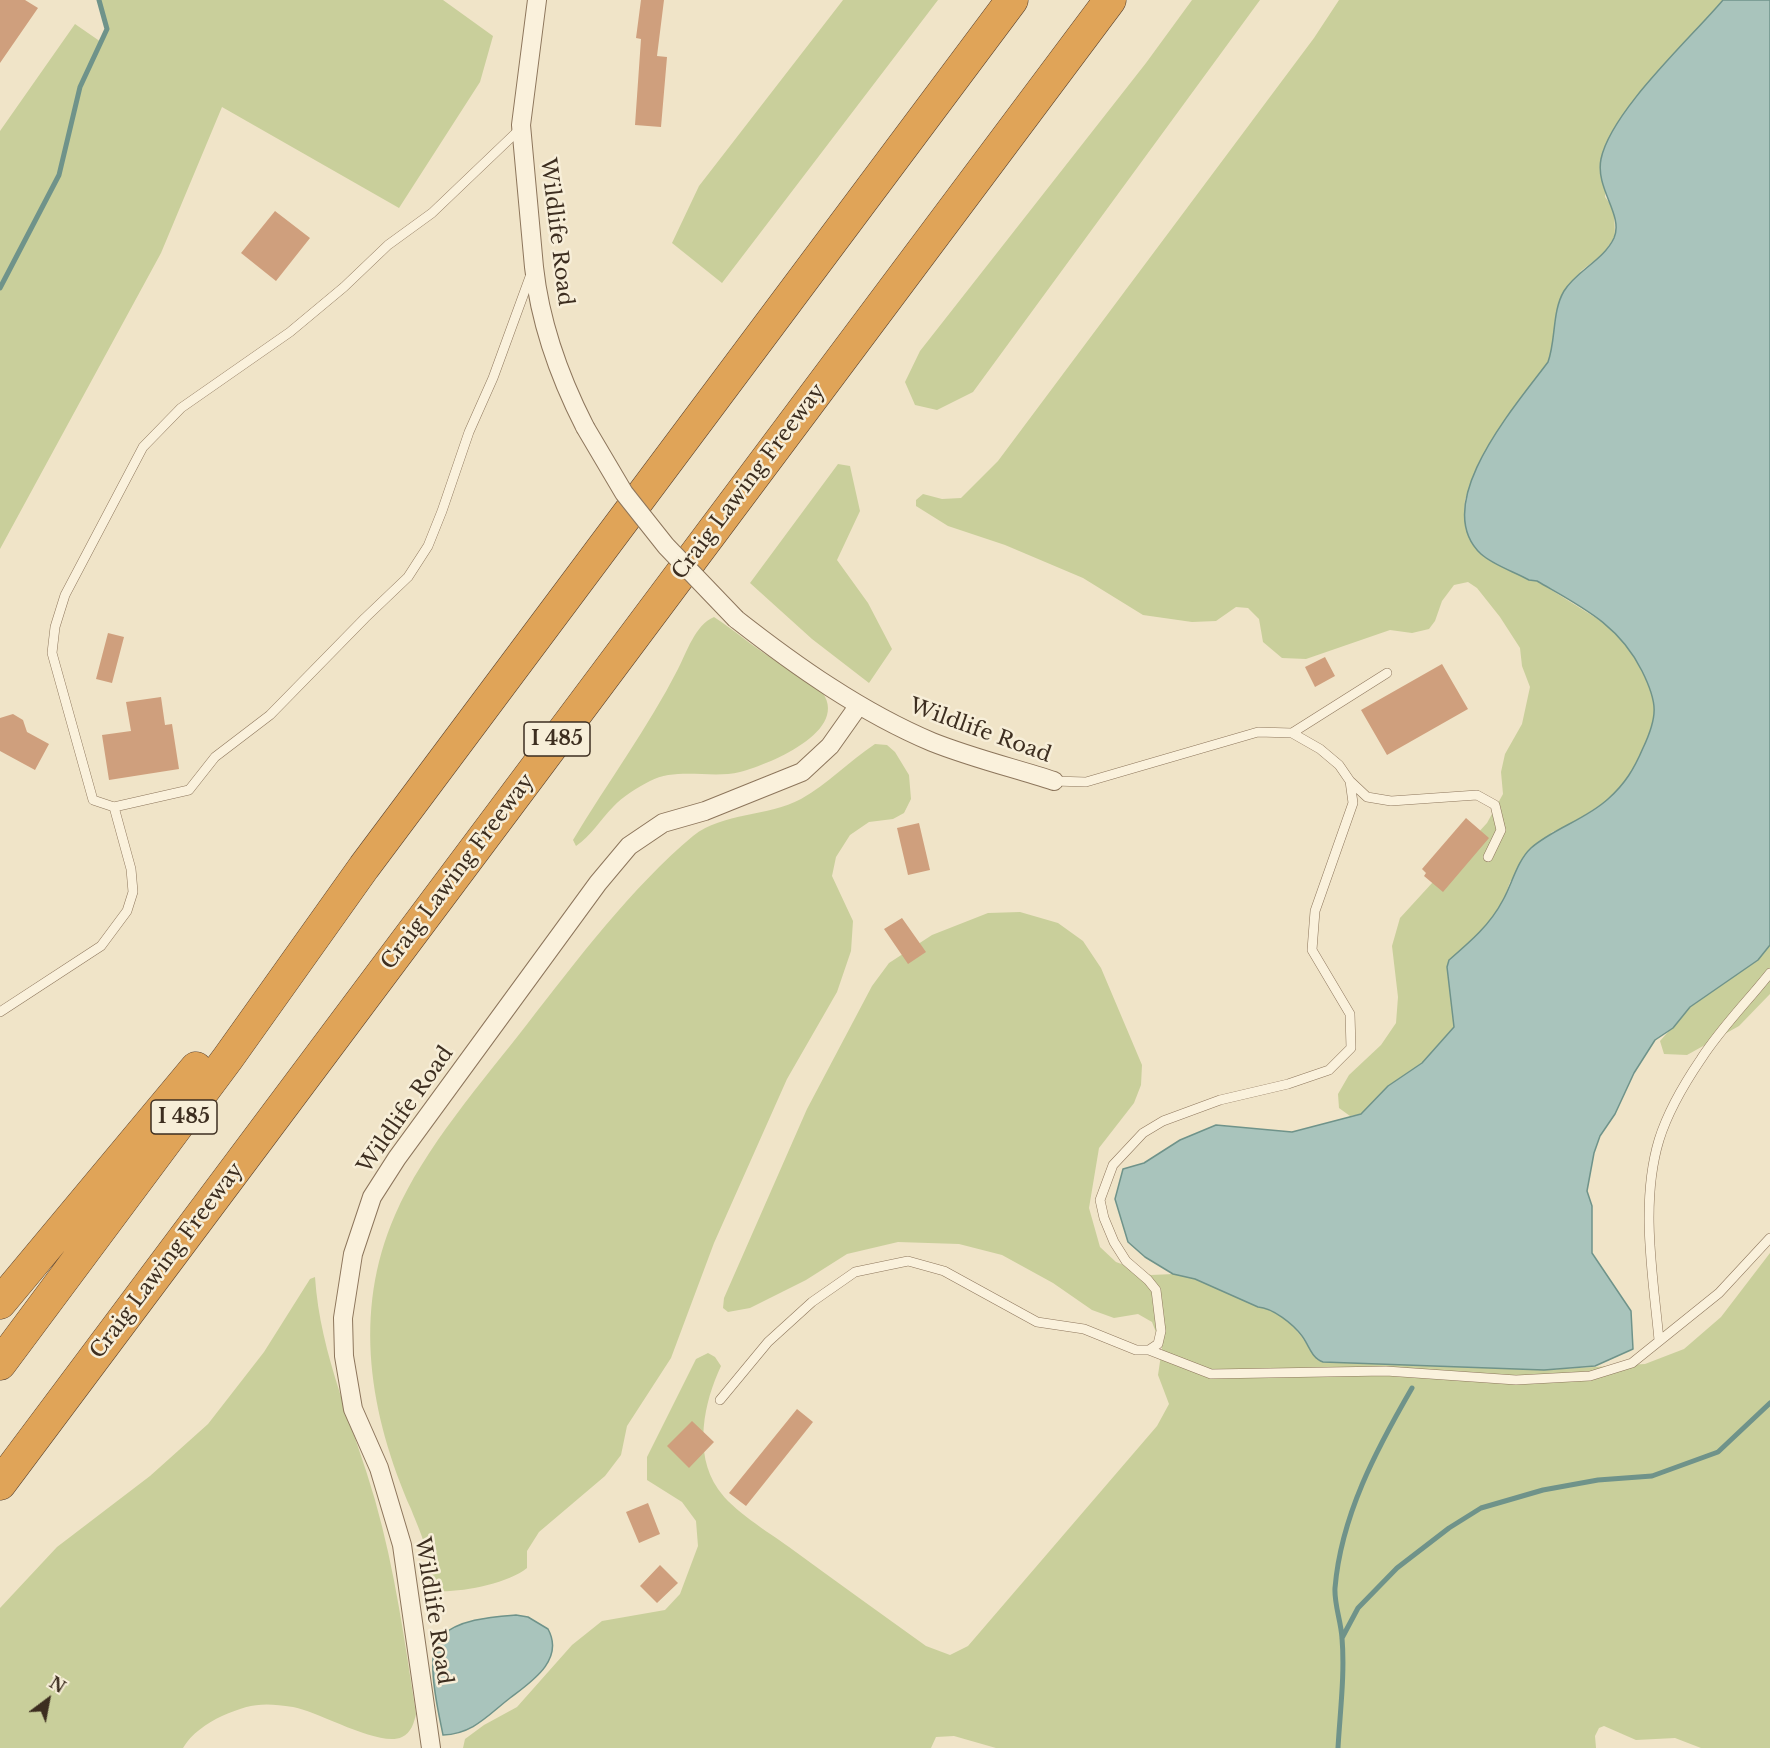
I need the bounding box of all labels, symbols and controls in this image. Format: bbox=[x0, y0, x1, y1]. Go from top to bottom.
street label: Wildlife Road bbox=[534, 157, 578, 307]
street label: Craig Lawing Freeway bbox=[667, 379, 831, 585]
street label: Wildlife Road bbox=[906, 694, 1054, 768]
road number: I 485 bbox=[524, 722, 590, 756]
street label: Craig Lawing Freeway bbox=[376, 769, 540, 975]
street label: Wildlife Road bbox=[353, 1042, 459, 1178]
road number: I 485 bbox=[151, 1100, 217, 1134]
street label: Craig Lawing Freeway bbox=[85, 1158, 249, 1364]
street label: Wildlife Road bbox=[409, 1535, 457, 1687]
north arrow bbox=[18, 1670, 78, 1730]
text: N bbox=[46, 1672, 69, 1697]

